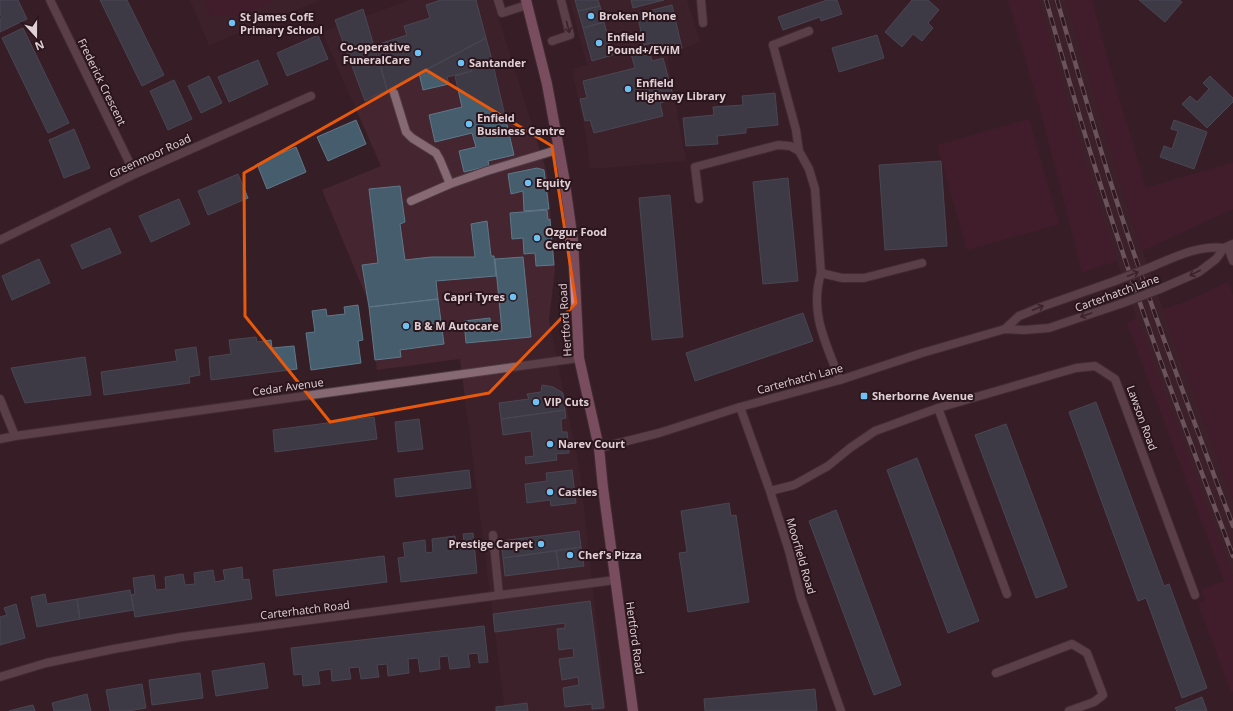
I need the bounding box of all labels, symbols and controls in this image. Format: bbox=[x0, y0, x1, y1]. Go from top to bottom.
place label: Broken Phone bbox=[599, 8, 677, 23]
place label: St James CofE Primary School bbox=[240, 9, 323, 37]
marker: Broken Phone bbox=[586, 11, 596, 21]
north arrow bbox=[16, 16, 56, 56]
marker: St James CofE Primary School bbox=[227, 18, 237, 28]
one-way arrow bbox=[565, 20, 573, 33]
place label: Enfield Pound+/EViM bbox=[607, 29, 680, 57]
street label: Frederick Crescent bbox=[75, 36, 130, 128]
text: N bbox=[33, 37, 47, 54]
marker: Enfield Pound+/EViM bbox=[594, 38, 604, 48]
place label: Co-operative FuneralCare bbox=[340, 39, 410, 67]
marker: Co-operative FuneralCare bbox=[413, 48, 423, 58]
place label: Santander bbox=[469, 55, 526, 70]
marker: Santander bbox=[456, 58, 466, 68]
place label: Enfield Highway Library bbox=[636, 75, 727, 103]
marker: Enfield Highway Library bbox=[623, 84, 633, 94]
place label: Enfield Business Centre bbox=[477, 110, 565, 138]
marker: Enfield Business Centre bbox=[464, 119, 474, 129]
street label: Greenmoor Road bbox=[106, 130, 193, 181]
place label: Equity bbox=[536, 175, 571, 190]
marker: Equity bbox=[523, 178, 533, 188]
place label: Ozgur Food Centre bbox=[545, 224, 607, 252]
marker: Ozgur Food Centre bbox=[532, 233, 542, 243]
one-way arrow bbox=[1126, 269, 1138, 277]
street label: Carterhatch Lane bbox=[1073, 270, 1161, 315]
one-way arrow bbox=[1189, 270, 1201, 278]
street label: Hertford Road bbox=[554, 283, 575, 357]
place label: Capri Tyres bbox=[444, 289, 506, 304]
marker: Capri Tyres bbox=[508, 292, 518, 302]
one-way arrow bbox=[1031, 304, 1043, 312]
one-way arrow bbox=[1080, 312, 1092, 320]
place label: B & M Autocare bbox=[414, 318, 499, 333]
marker: B & M Autocare bbox=[401, 321, 411, 331]
street label: Carterhatch Lane bbox=[755, 360, 845, 397]
street label: Cedar Avenue bbox=[251, 374, 324, 399]
street label: Lawson Road bbox=[1124, 383, 1161, 452]
place label: Sherborne Avenue bbox=[872, 388, 974, 403]
marker: Sherborne Avenue bbox=[859, 391, 869, 401]
place label: VIP Cuts bbox=[544, 394, 590, 409]
marker: VIP Cuts bbox=[531, 397, 541, 407]
place label: Narev Court bbox=[558, 436, 625, 451]
marker: Narev Court bbox=[545, 439, 555, 449]
place label: Castles bbox=[558, 484, 598, 499]
marker: Castles bbox=[545, 487, 555, 497]
street label: Moorfield Road bbox=[783, 516, 820, 596]
place label: Prestige Carpet bbox=[449, 536, 533, 551]
marker: Prestige Carpet bbox=[536, 539, 546, 549]
place label: Chef's Pizza bbox=[578, 547, 642, 562]
marker: Chef's Pizza bbox=[565, 550, 575, 560]
street label: Carterhatch Road bbox=[259, 597, 351, 622]
street label: Hertford Road bbox=[623, 601, 648, 675]

